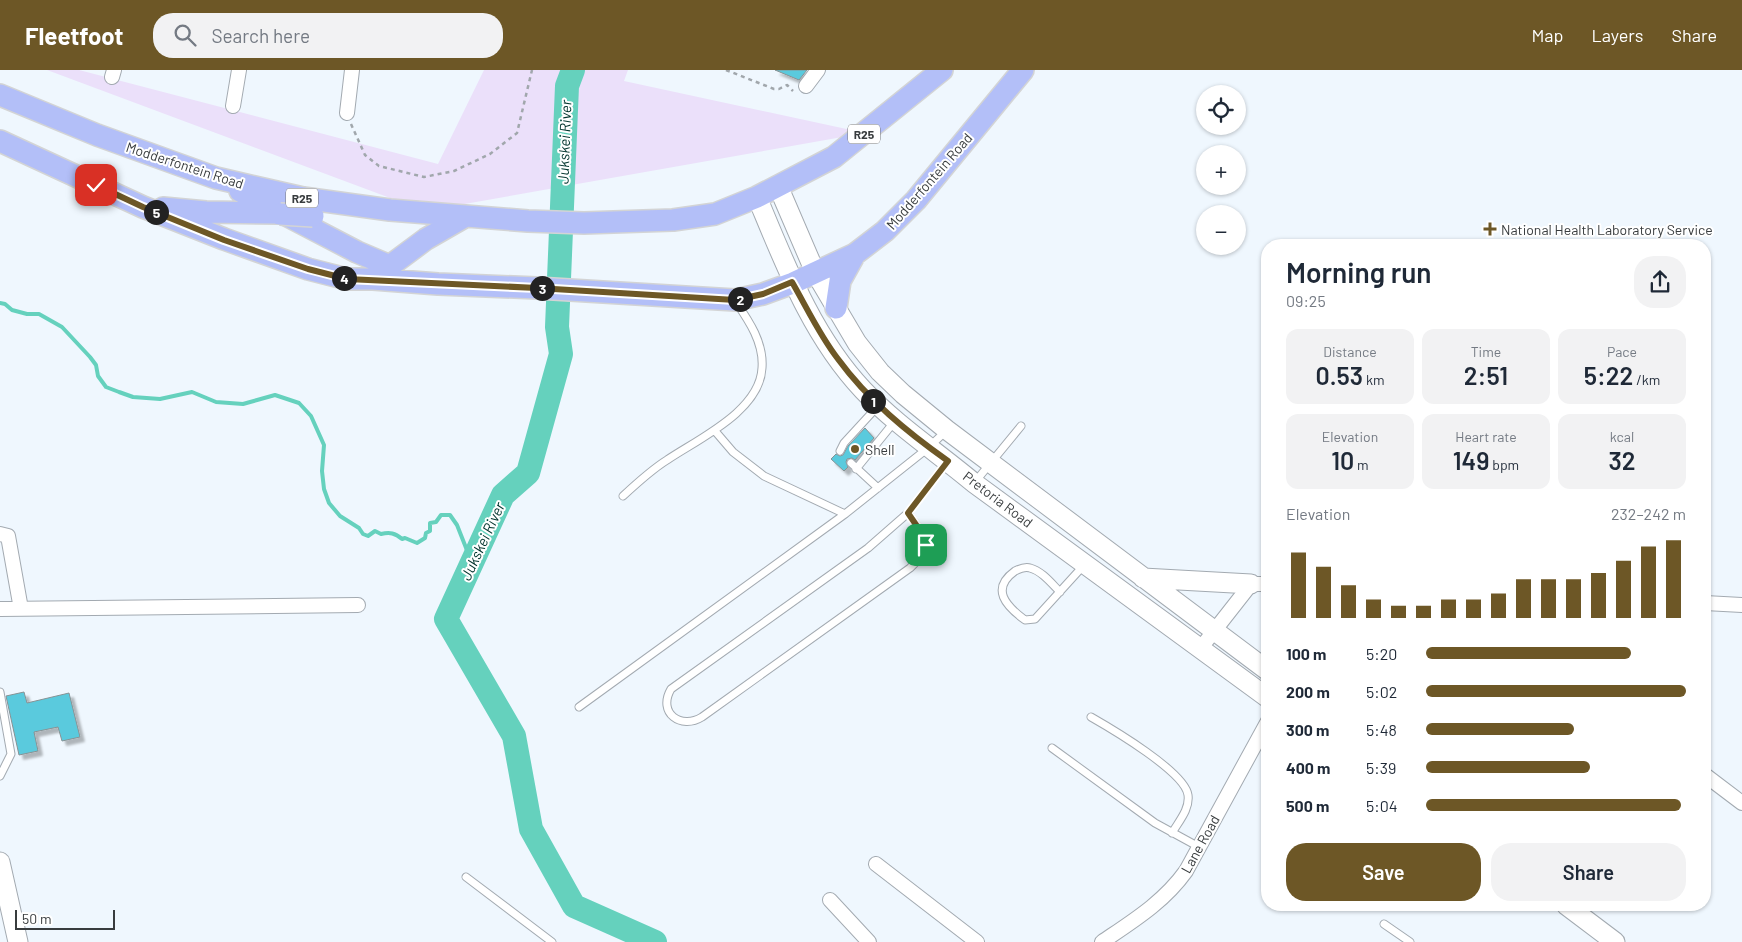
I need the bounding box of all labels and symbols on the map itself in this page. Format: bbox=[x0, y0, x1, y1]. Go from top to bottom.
water label: Jukskei River bbox=[554, 99, 574, 184]
road number: R25 bbox=[848, 124, 880, 144]
street label: Modderfontein Road bbox=[882, 129, 976, 233]
street label: Modderfontein Road bbox=[124, 138, 246, 192]
pin bbox=[75, 164, 117, 206]
road number: R25 bbox=[286, 189, 318, 208]
pin: 5 bbox=[144, 200, 168, 224]
place label: National Health Laboratory Service bbox=[1501, 221, 1713, 238]
marker: National Health Laboratory Service bbox=[1483, 222, 1497, 236]
pin: 4 bbox=[332, 266, 356, 290]
pin: 3 bbox=[530, 276, 554, 300]
pin: 2 bbox=[728, 286, 752, 312]
pin: 1 bbox=[860, 388, 886, 414]
place label: Shell bbox=[865, 441, 895, 458]
marker: Shell bbox=[849, 443, 861, 455]
street label: Pretoria Road bbox=[960, 467, 1036, 531]
water label: Jukskei River bbox=[456, 498, 508, 583]
pin bbox=[905, 524, 947, 566]
street label: Lane Road bbox=[1177, 812, 1223, 876]
scale bar bbox=[15, 907, 115, 930]

